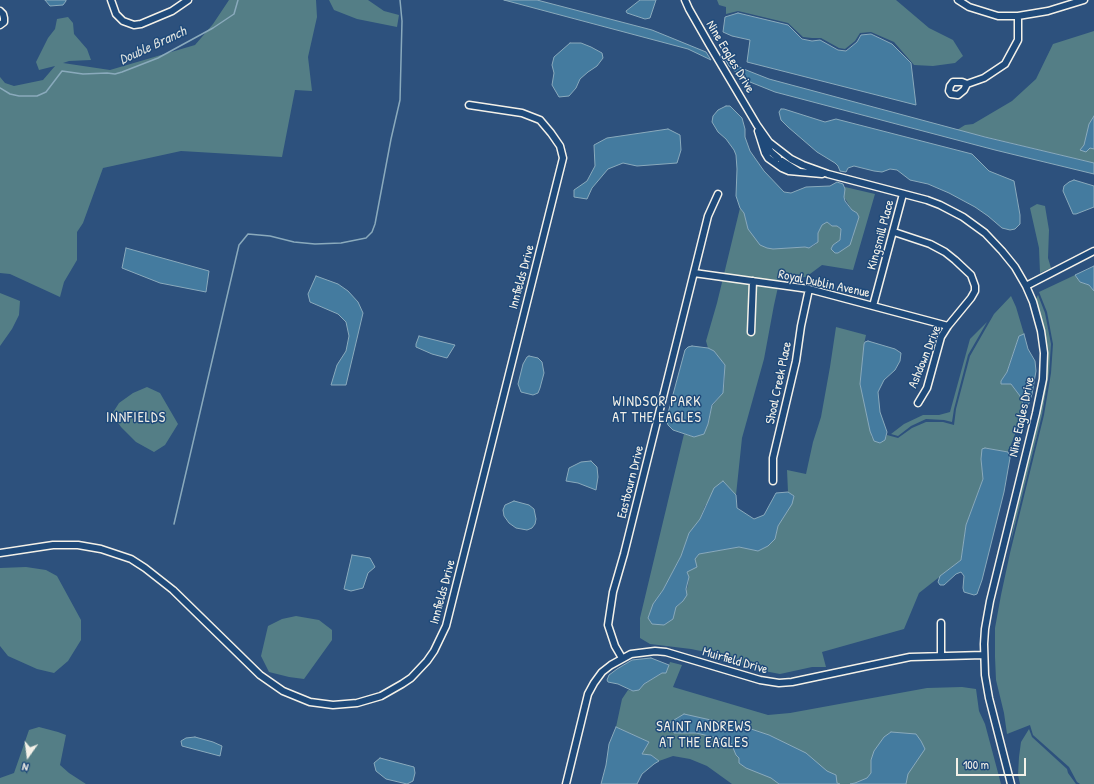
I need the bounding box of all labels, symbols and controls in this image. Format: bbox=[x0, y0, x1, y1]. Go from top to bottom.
street label: Nine Eagles Drive bbox=[702, 18, 758, 96]
water label: Double Branch bbox=[117, 23, 189, 69]
street label: Kingsmill Place bbox=[864, 198, 898, 272]
street label: Innfields Drive bbox=[506, 243, 538, 311]
street label: Royal Dublin Avenue bbox=[777, 267, 871, 301]
street label: Ashdown Drive bbox=[905, 323, 945, 391]
street label: Shoal Creek Place bbox=[763, 340, 795, 426]
street label: Nine Eagles Drive bbox=[1006, 375, 1038, 459]
district label: WINDSOR PARK AT THE EAGLES bbox=[612, 394, 702, 426]
district label: INNFIELDS bbox=[106, 410, 166, 426]
street label: Eastbourn Drive bbox=[614, 444, 648, 520]
street label: Innfields Drive bbox=[427, 558, 459, 626]
street label: Muirfield Drive bbox=[701, 644, 769, 678]
district label: SAINT ANDREWS AT THE EAGLES bbox=[656, 719, 752, 752]
north arrow bbox=[8, 736, 48, 776]
scale bar bbox=[958, 750, 1028, 776]
text: 100 m bbox=[963, 756, 989, 773]
text: N bbox=[21, 760, 30, 775]

